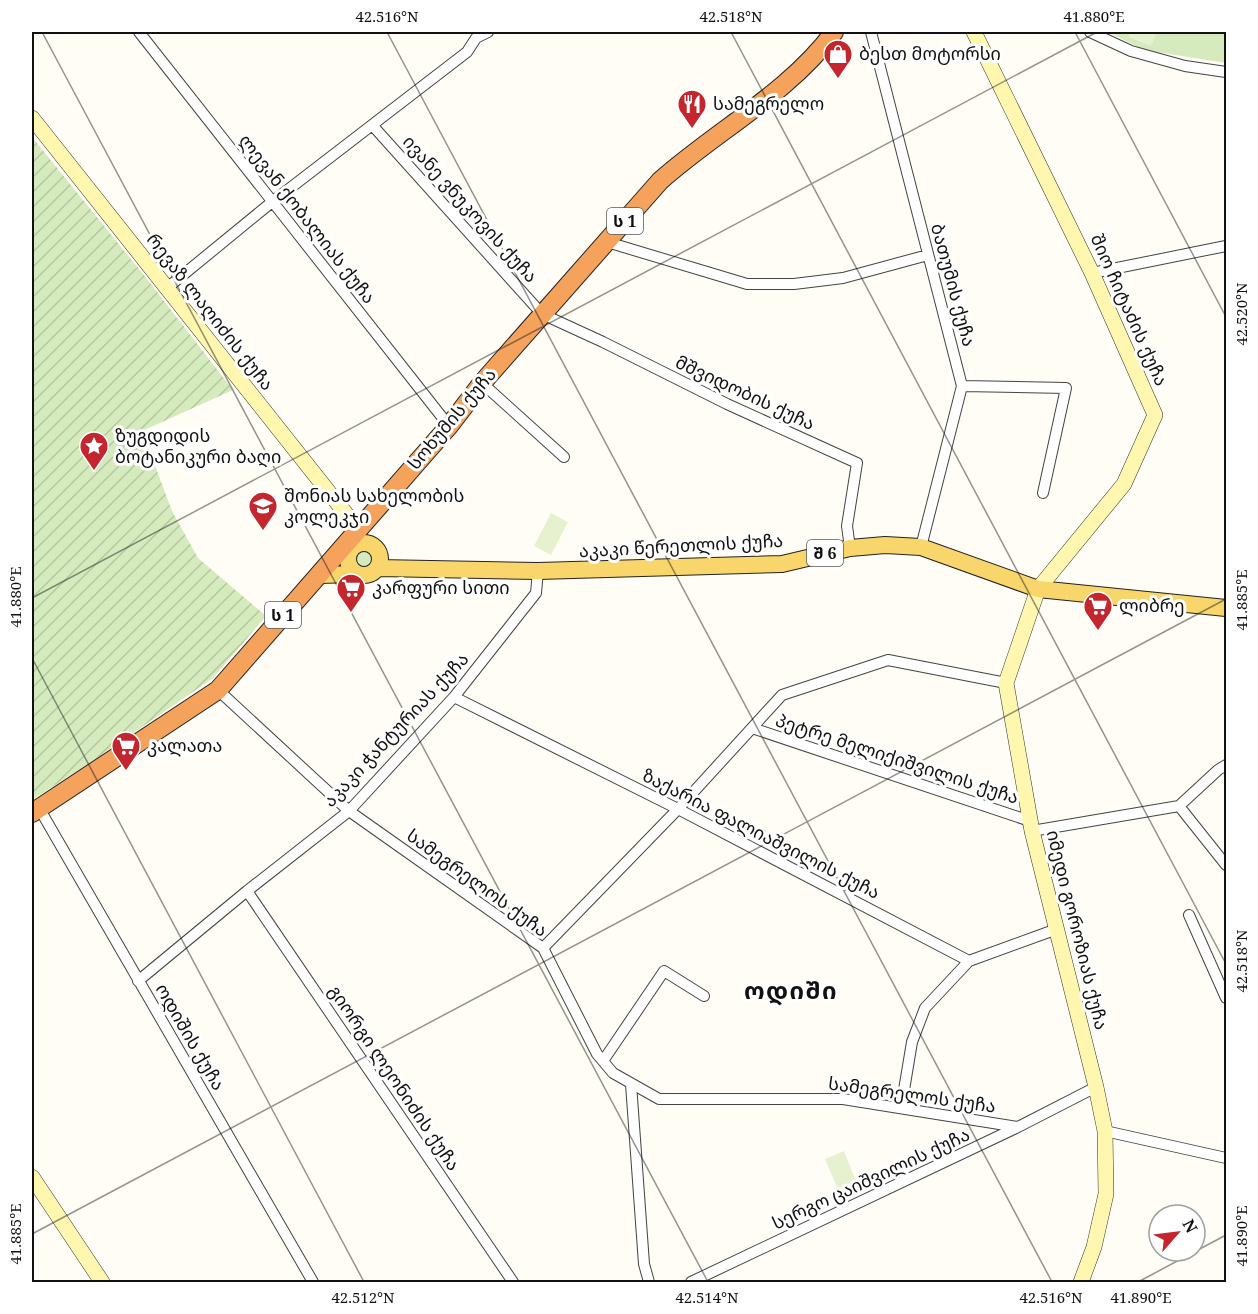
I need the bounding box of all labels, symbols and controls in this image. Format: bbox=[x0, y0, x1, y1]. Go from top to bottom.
text: 42.516°N bbox=[355, 6, 419, 26]
text: 42.518°N bbox=[699, 6, 763, 26]
text: 41.880°E bbox=[1063, 6, 1125, 26]
shop icon: ბესთ მოტორსი bbox=[822, 38, 854, 80]
place label: ბესთ მოტორსი bbox=[859, 41, 1001, 65]
restaurant icon: სამეგრელო bbox=[676, 88, 708, 130]
place label: სამეგრელო bbox=[713, 91, 824, 115]
street label: ლევან ქობალიას ქუჩა bbox=[234, 129, 382, 308]
street label: ივანე ვნუკოვის ქუჩა bbox=[398, 130, 543, 287]
road number: ს 1 bbox=[607, 208, 643, 234]
street label: ბათუმის ქუჩა bbox=[926, 221, 982, 349]
street label: რევაზ ლაღიძის ქუჩა bbox=[142, 228, 280, 395]
street label: შიო ჩიტაძის ქუჩა bbox=[1086, 230, 1174, 389]
text: 42.520°N bbox=[1231, 282, 1251, 346]
street label: მშვიდობის ქუჩა bbox=[672, 349, 819, 435]
street label: სოხუმის ქუჩა bbox=[402, 362, 501, 474]
place label: ზუგდიდის ბოტანიკური ბაღი bbox=[115, 423, 281, 468]
place icon: ზუგდიდის ბოტანიკური ბაღი bbox=[78, 430, 110, 472]
place label: შონიას სახელობის კოლეკჯი bbox=[284, 483, 464, 528]
school or university icon: შონიას სახელობის კოლეკჯი bbox=[247, 490, 279, 532]
street label: აკაკი წერეთლის ქუჩა bbox=[578, 528, 784, 562]
road number: შ 6 bbox=[807, 540, 843, 566]
text: 41.880°E bbox=[5, 566, 25, 628]
text: 41.885°E bbox=[1231, 569, 1251, 631]
supermarket icon: კარფური სითი bbox=[335, 572, 367, 614]
place label: კარფური სითი bbox=[372, 575, 510, 599]
supermarket icon: ლიბრე bbox=[1082, 590, 1114, 632]
place label: ლიბრე bbox=[1119, 593, 1185, 617]
road number: ს 1 bbox=[265, 602, 301, 628]
street label: აკაკი ჭანტურიას ქუჩა bbox=[317, 647, 473, 812]
street label: პეტრე მელიქიშვილის ქუჩა bbox=[773, 707, 1022, 809]
supermarket icon: კალათა bbox=[110, 730, 142, 772]
place label: კალათა bbox=[147, 733, 222, 757]
street label: ზაქარია ფალიაშვილის ქუჩა bbox=[638, 763, 884, 904]
street label: სამეგრელოს ქუჩა bbox=[402, 823, 553, 942]
street label: იმედი გოროზიას ქუჩა bbox=[1042, 827, 1114, 1032]
text: 42.518°N bbox=[1231, 929, 1251, 993]
district label: ოდიში bbox=[744, 973, 838, 1006]
street label: ოდიშის ქუჩა bbox=[151, 979, 231, 1094]
street label: გიორგი ლეონიძის ქუჩა bbox=[324, 980, 466, 1175]
street label: სამეგრელოს ქუჩა bbox=[827, 1070, 997, 1118]
street label: სერგო ცაიშვილის ქუჩა bbox=[768, 1122, 973, 1234]
text: 41.885°E bbox=[5, 1203, 25, 1265]
north arrow bbox=[1147, 1203, 1207, 1263]
text: 41.890°E bbox=[1231, 1205, 1251, 1267]
text: N bbox=[1178, 1215, 1203, 1237]
text: 42.512°N bbox=[331, 1287, 395, 1307]
text: 42.514°N bbox=[675, 1287, 739, 1307]
text: 42.516°N bbox=[1019, 1287, 1083, 1307]
text: 41.890°E bbox=[1110, 1287, 1172, 1307]

